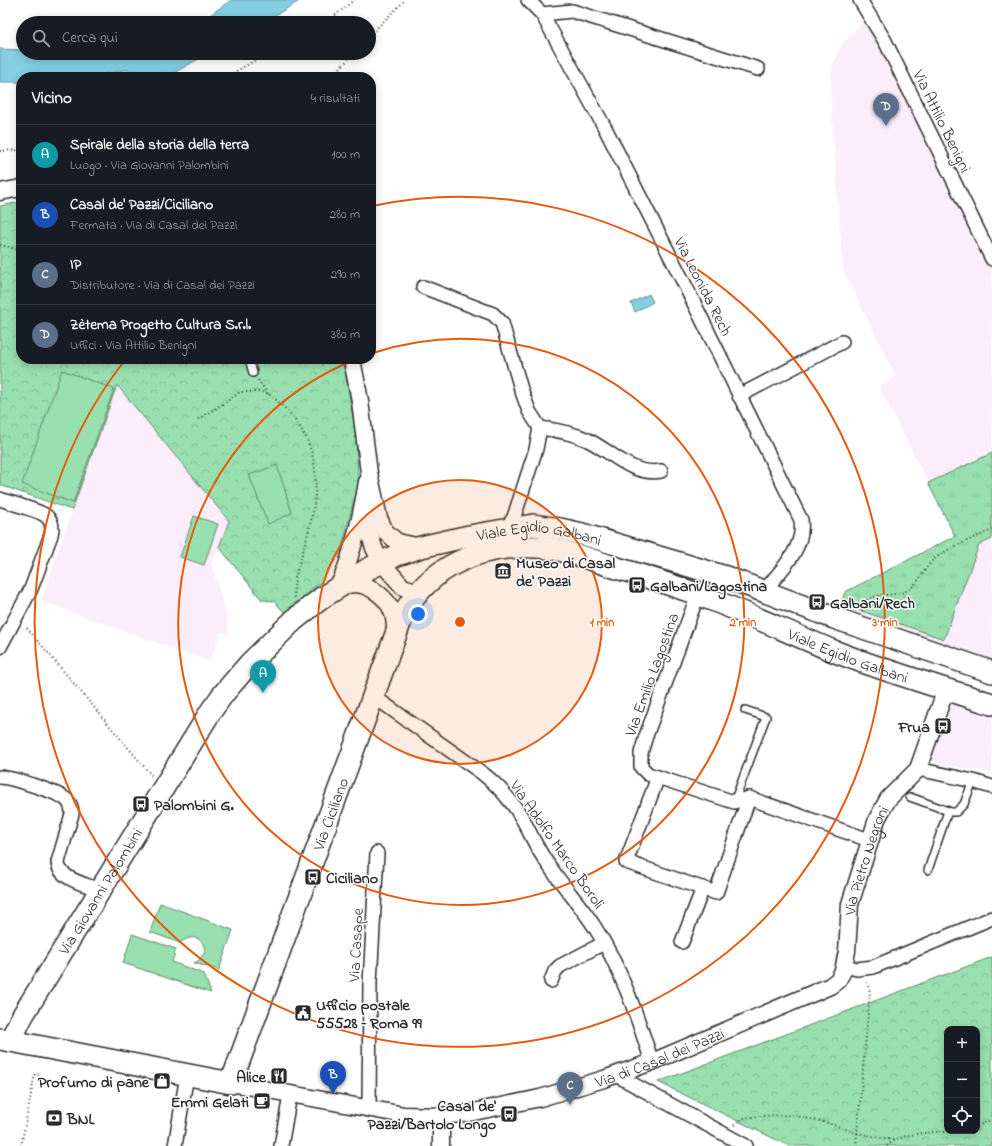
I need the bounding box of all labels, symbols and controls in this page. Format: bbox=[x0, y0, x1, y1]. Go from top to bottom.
search box bbox=[16, 16, 376, 60]
icon: search bbox=[30, 27, 52, 49]
text: Cerca qui bbox=[62, 27, 118, 49]
street label: Via Attilio Benigni bbox=[905, 65, 977, 178]
text: Vicino bbox=[32, 86, 72, 111]
text: 4 risultati bbox=[311, 89, 360, 108]
pin: D bbox=[873, 93, 899, 126]
text: Spirale della storia della terra bbox=[70, 134, 249, 156]
text: A bbox=[41, 145, 49, 164]
text: 100 m bbox=[331, 145, 360, 164]
text: Luogo · Via Giovanni Palombini bbox=[70, 156, 229, 175]
text: Casal de' Pazzi/Ciciliano bbox=[70, 194, 213, 216]
text: B bbox=[41, 205, 49, 224]
text: 280 m bbox=[330, 205, 360, 224]
text: Fermata · Via di Casal dei Pazzi bbox=[70, 216, 237, 235]
street label: Via Leonida Rech bbox=[666, 232, 738, 341]
text: IP bbox=[70, 254, 81, 276]
text: C bbox=[41, 265, 49, 284]
text: 290 m bbox=[331, 265, 360, 284]
text: Distributore · Via di Casal dei Pazzi bbox=[70, 276, 255, 295]
text: Zètema Progetto Cultura S.r.l. bbox=[70, 314, 251, 336]
text: D bbox=[40, 325, 50, 344]
text: 380 m bbox=[331, 325, 360, 344]
text: Uffici · Via Attilio Benigni bbox=[70, 336, 197, 355]
street label: Viale Egidio Galbani bbox=[474, 515, 604, 553]
place label: Museo di Casal de' Pazzi bbox=[516, 552, 616, 594]
museum icon: Museo di Casal de' Pazzi bbox=[493, 561, 513, 581]
bus stop icon: Galbani/Lagostina bbox=[627, 575, 647, 595]
place label: Galbani/Lagostina bbox=[650, 575, 768, 600]
bus stop icon: Galbani/Rech bbox=[807, 592, 827, 612]
place label: Galbani/Rech bbox=[830, 592, 915, 616]
your location bbox=[408, 604, 428, 624]
street label: Via Emilio Lagostina bbox=[619, 610, 686, 741]
text: 1 min bbox=[590, 614, 614, 632]
text: 2 min bbox=[729, 614, 756, 632]
text: 3 min bbox=[871, 614, 898, 632]
centre of rings bbox=[453, 615, 467, 629]
street label: Viale Egidio Galbani bbox=[783, 623, 911, 691]
pin: A bbox=[250, 660, 276, 693]
place label: Frua bbox=[897, 716, 930, 740]
bus stop icon: Frua bbox=[933, 716, 953, 736]
street label: Via Ciciliano bbox=[307, 775, 356, 855]
street label: Via Adolfo Marco Boroli bbox=[502, 775, 610, 914]
bus stop icon: Palombini G. bbox=[131, 794, 151, 814]
place label: Palombini G. bbox=[154, 794, 234, 818]
street label: Via Pietro Negroni bbox=[839, 802, 896, 917]
street label: Via Giovanni Palombini bbox=[53, 824, 150, 961]
bus stop icon: Ciciliano bbox=[303, 867, 323, 887]
place label: Ciciliano bbox=[326, 867, 378, 891]
street label: Via Casape bbox=[343, 907, 371, 984]
place label: Ufficio postale 55528 – Roma 99 bbox=[316, 994, 422, 1036]
public building icon: Ufficio postale 55528 – Roma 99 bbox=[293, 1003, 313, 1023]
street label: Via di Casal dei Pazzi bbox=[592, 1022, 729, 1095]
map controls bbox=[944, 1026, 980, 1134]
button: + bbox=[944, 1026, 980, 1062]
pin: B bbox=[320, 1061, 346, 1094]
button: − bbox=[944, 1062, 980, 1098]
place label: Alice bbox=[236, 1066, 267, 1090]
restaurant icon: Alice bbox=[269, 1066, 289, 1086]
place label: Profumo di pane bbox=[38, 1071, 150, 1095]
shop icon: Profumo di pane bbox=[152, 1071, 172, 1091]
pin: C bbox=[557, 1072, 583, 1105]
place label: Emmi Gelati bbox=[171, 1091, 249, 1115]
cafe icon: Emmi Gelati bbox=[252, 1091, 272, 1111]
place label: Casal de' Pazzi/Bartolo Longo bbox=[368, 1095, 496, 1138]
button: locate bbox=[944, 1098, 980, 1134]
bus stop icon: Casal de' Pazzi/Bartolo Longo bbox=[499, 1104, 519, 1124]
bank icon: BNL bbox=[44, 1108, 64, 1128]
place label: BNL bbox=[66, 1108, 96, 1132]

